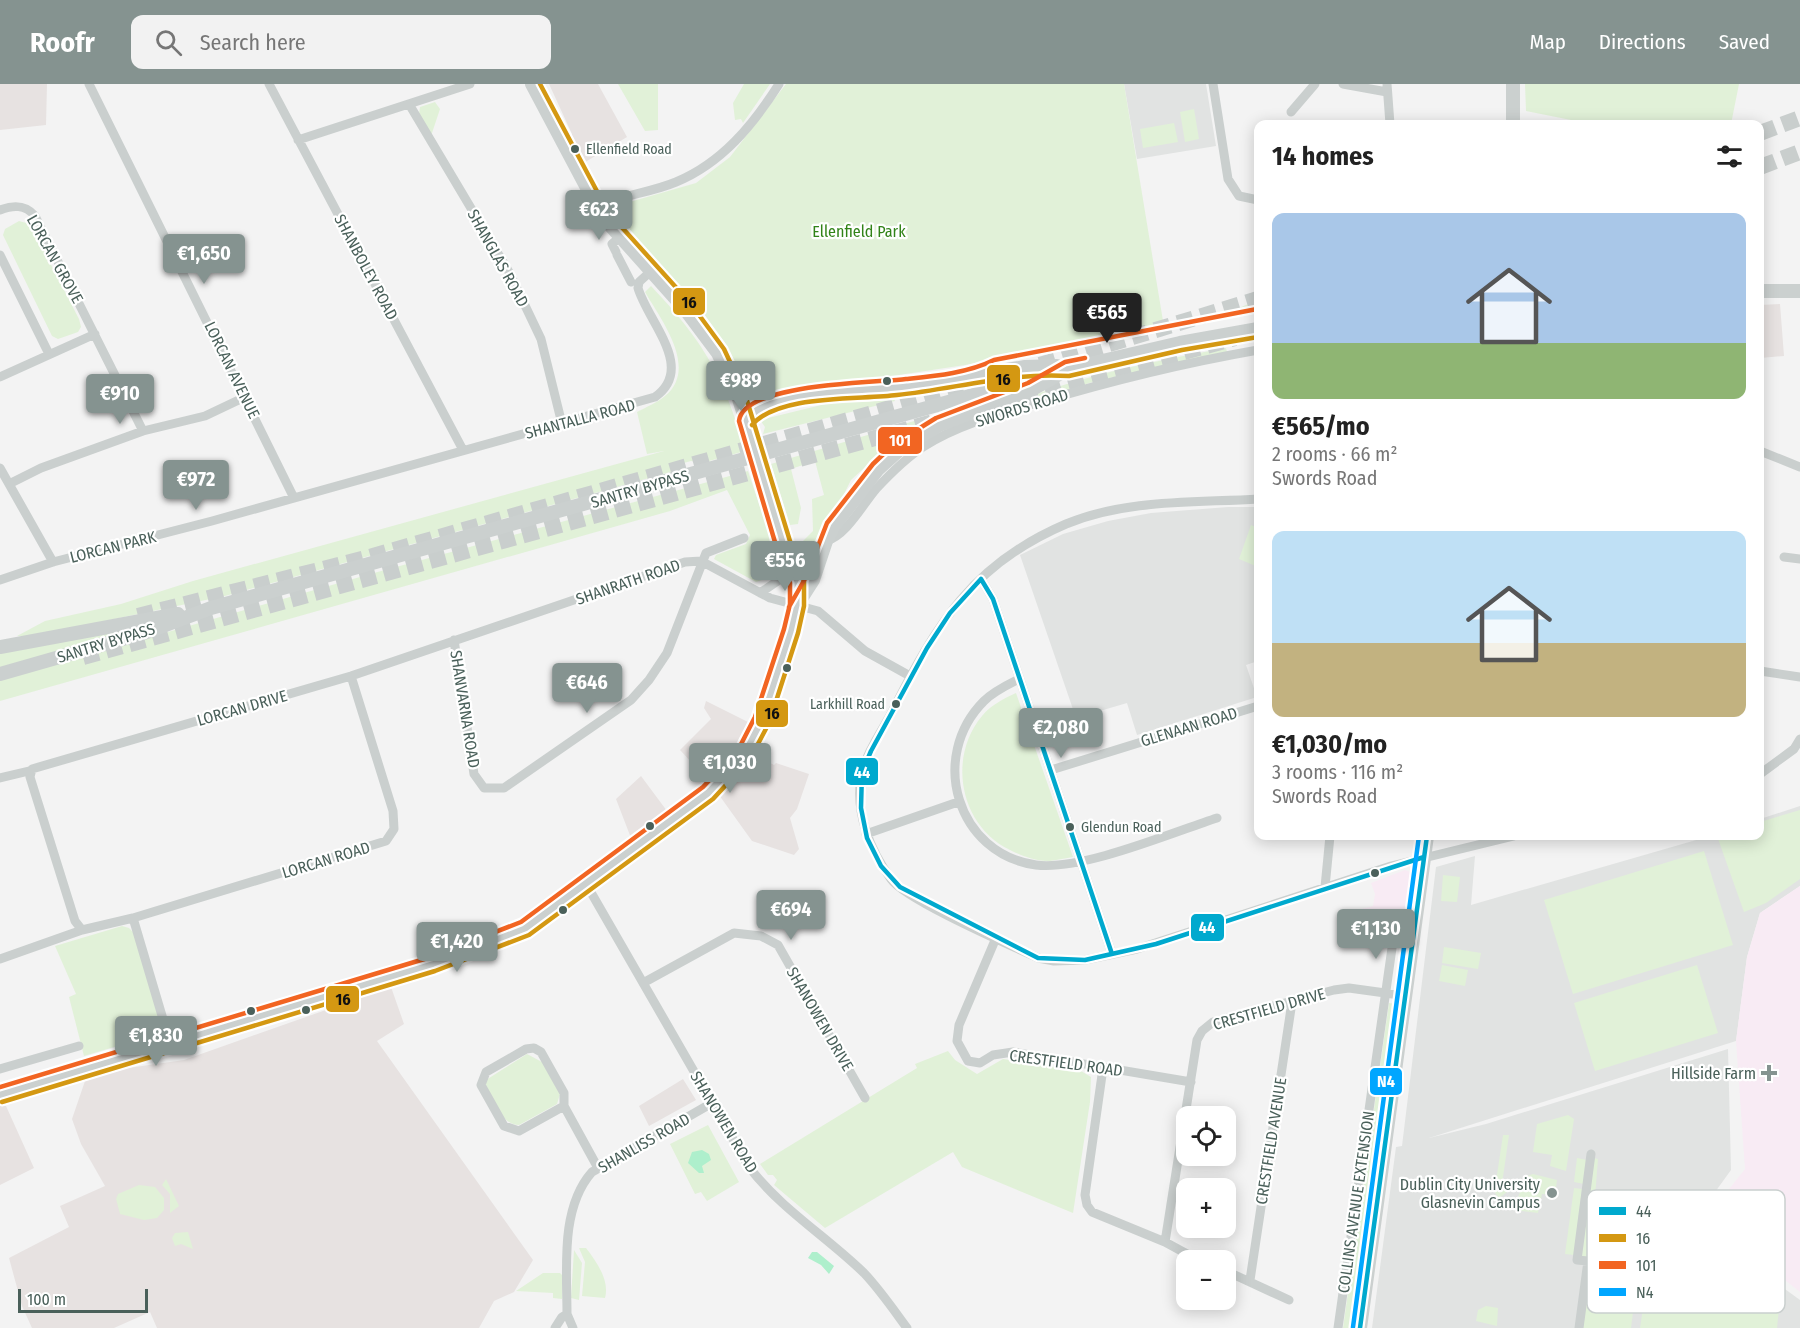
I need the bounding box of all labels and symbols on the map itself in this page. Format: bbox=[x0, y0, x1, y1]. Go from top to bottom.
place label: Ellenfield Road bbox=[586, 141, 672, 158]
marker: Ellenfield Road bbox=[569, 143, 581, 155]
pin: €623 bbox=[563, 190, 635, 241]
street label: SHANGLAS ROAD bbox=[463, 206, 533, 310]
street label: LORCAN GROVE bbox=[23, 211, 87, 307]
street label: SHANBOLEY ROAD bbox=[330, 211, 402, 323]
park label: Ellenfield Park bbox=[812, 222, 906, 241]
pin: €1,650 bbox=[155, 234, 253, 285]
line badge: 16 bbox=[672, 287, 706, 316]
text: 16 bbox=[681, 293, 697, 312]
pin: €565 bbox=[1071, 293, 1143, 344]
street label: LORCAN AVENUE bbox=[200, 318, 264, 422]
pin: €989 bbox=[705, 361, 777, 412]
line badge: 16 bbox=[986, 364, 1021, 393]
text: 16 bbox=[995, 370, 1011, 389]
pin: €910 bbox=[84, 374, 156, 425]
unlabelled marker bbox=[881, 375, 893, 387]
street label: SWORDS ROAD bbox=[973, 385, 1071, 431]
street label: SHANTALLA ROAD bbox=[523, 395, 637, 443]
line badge: 101 bbox=[877, 426, 923, 455]
text: 101 bbox=[889, 431, 911, 450]
pin: €972 bbox=[160, 460, 232, 511]
street label: SANTRY BYPASS bbox=[589, 466, 691, 512]
street label: LORCAN PARK bbox=[68, 527, 159, 567]
pin: €556 bbox=[749, 541, 821, 592]
street label: SHANRATH ROAD bbox=[573, 555, 683, 609]
street label: SANTRY BYPASS bbox=[55, 619, 157, 667]
street label: SHANVARNA ROAD bbox=[446, 649, 484, 769]
unlabelled marker bbox=[781, 662, 793, 674]
pin: €646 bbox=[551, 663, 623, 714]
street label: LORCAN DRIVE bbox=[195, 686, 289, 730]
place label: Larkhill Road bbox=[810, 696, 885, 713]
marker: Larkhill Road bbox=[890, 698, 902, 710]
line badge: 16 bbox=[755, 699, 789, 728]
street label: GLENAAN ROAD bbox=[1138, 703, 1240, 751]
text: 16 bbox=[764, 704, 780, 723]
pin: €2,080 bbox=[1012, 708, 1110, 759]
pin: €1,030 bbox=[681, 743, 779, 794]
line badge: 44 bbox=[845, 757, 879, 786]
text: 44 bbox=[854, 763, 870, 782]
place label: Glendun Road bbox=[1081, 819, 1161, 836]
unlabelled marker bbox=[644, 820, 656, 832]
marker: Glendun Road bbox=[1064, 821, 1076, 833]
street label: LORCAN ROAD bbox=[280, 838, 372, 882]
unlabelled marker bbox=[1369, 867, 1381, 879]
pin: €694 bbox=[755, 890, 827, 941]
unlabelled marker bbox=[557, 904, 569, 916]
pin: €1,130 bbox=[1327, 909, 1425, 960]
line badge: 44 bbox=[1190, 913, 1225, 942]
text: 44 bbox=[1199, 918, 1215, 937]
pin: €1,420 bbox=[408, 922, 506, 973]
street label: SHANOWEN DRIVE bbox=[783, 964, 857, 1074]
street label: CRESTFIELD DRIVE bbox=[1211, 984, 1327, 1034]
line badge: 16 bbox=[325, 985, 360, 1013]
text: 16 bbox=[335, 990, 351, 1009]
unlabelled marker bbox=[300, 1004, 312, 1016]
unlabelled marker bbox=[245, 1005, 257, 1017]
pin: €1,830 bbox=[107, 1016, 205, 1067]
street label: CRESTFIELD ROAD bbox=[1008, 1046, 1124, 1080]
place label: Hillside Farm bbox=[1671, 1064, 1756, 1083]
marker: Hillside Farm bbox=[1760, 1064, 1778, 1082]
line badge: N4 bbox=[1369, 1067, 1403, 1096]
street label: SHANOWEN ROAD bbox=[686, 1068, 762, 1176]
text: N4 bbox=[1377, 1072, 1395, 1091]
street label: CRESTFIELD AVENUE bbox=[1252, 1076, 1290, 1206]
street label: SHANLISS ROAD bbox=[595, 1109, 693, 1177]
street label: COLLINS AVENUE EXTENSION bbox=[1334, 1110, 1378, 1294]
place label: Dublin City University Glasnevin Campus bbox=[1400, 1175, 1541, 1212]
marker: Dublin City University Glasnevin Campus bbox=[1545, 1186, 1559, 1200]
legend bbox=[1587, 1190, 1785, 1313]
text: 44 bbox=[1636, 1202, 1652, 1221]
text: 16 bbox=[1636, 1229, 1650, 1248]
text: 101 bbox=[1636, 1256, 1656, 1275]
text: N4 bbox=[1636, 1283, 1654, 1302]
scale bar bbox=[18, 1286, 148, 1314]

